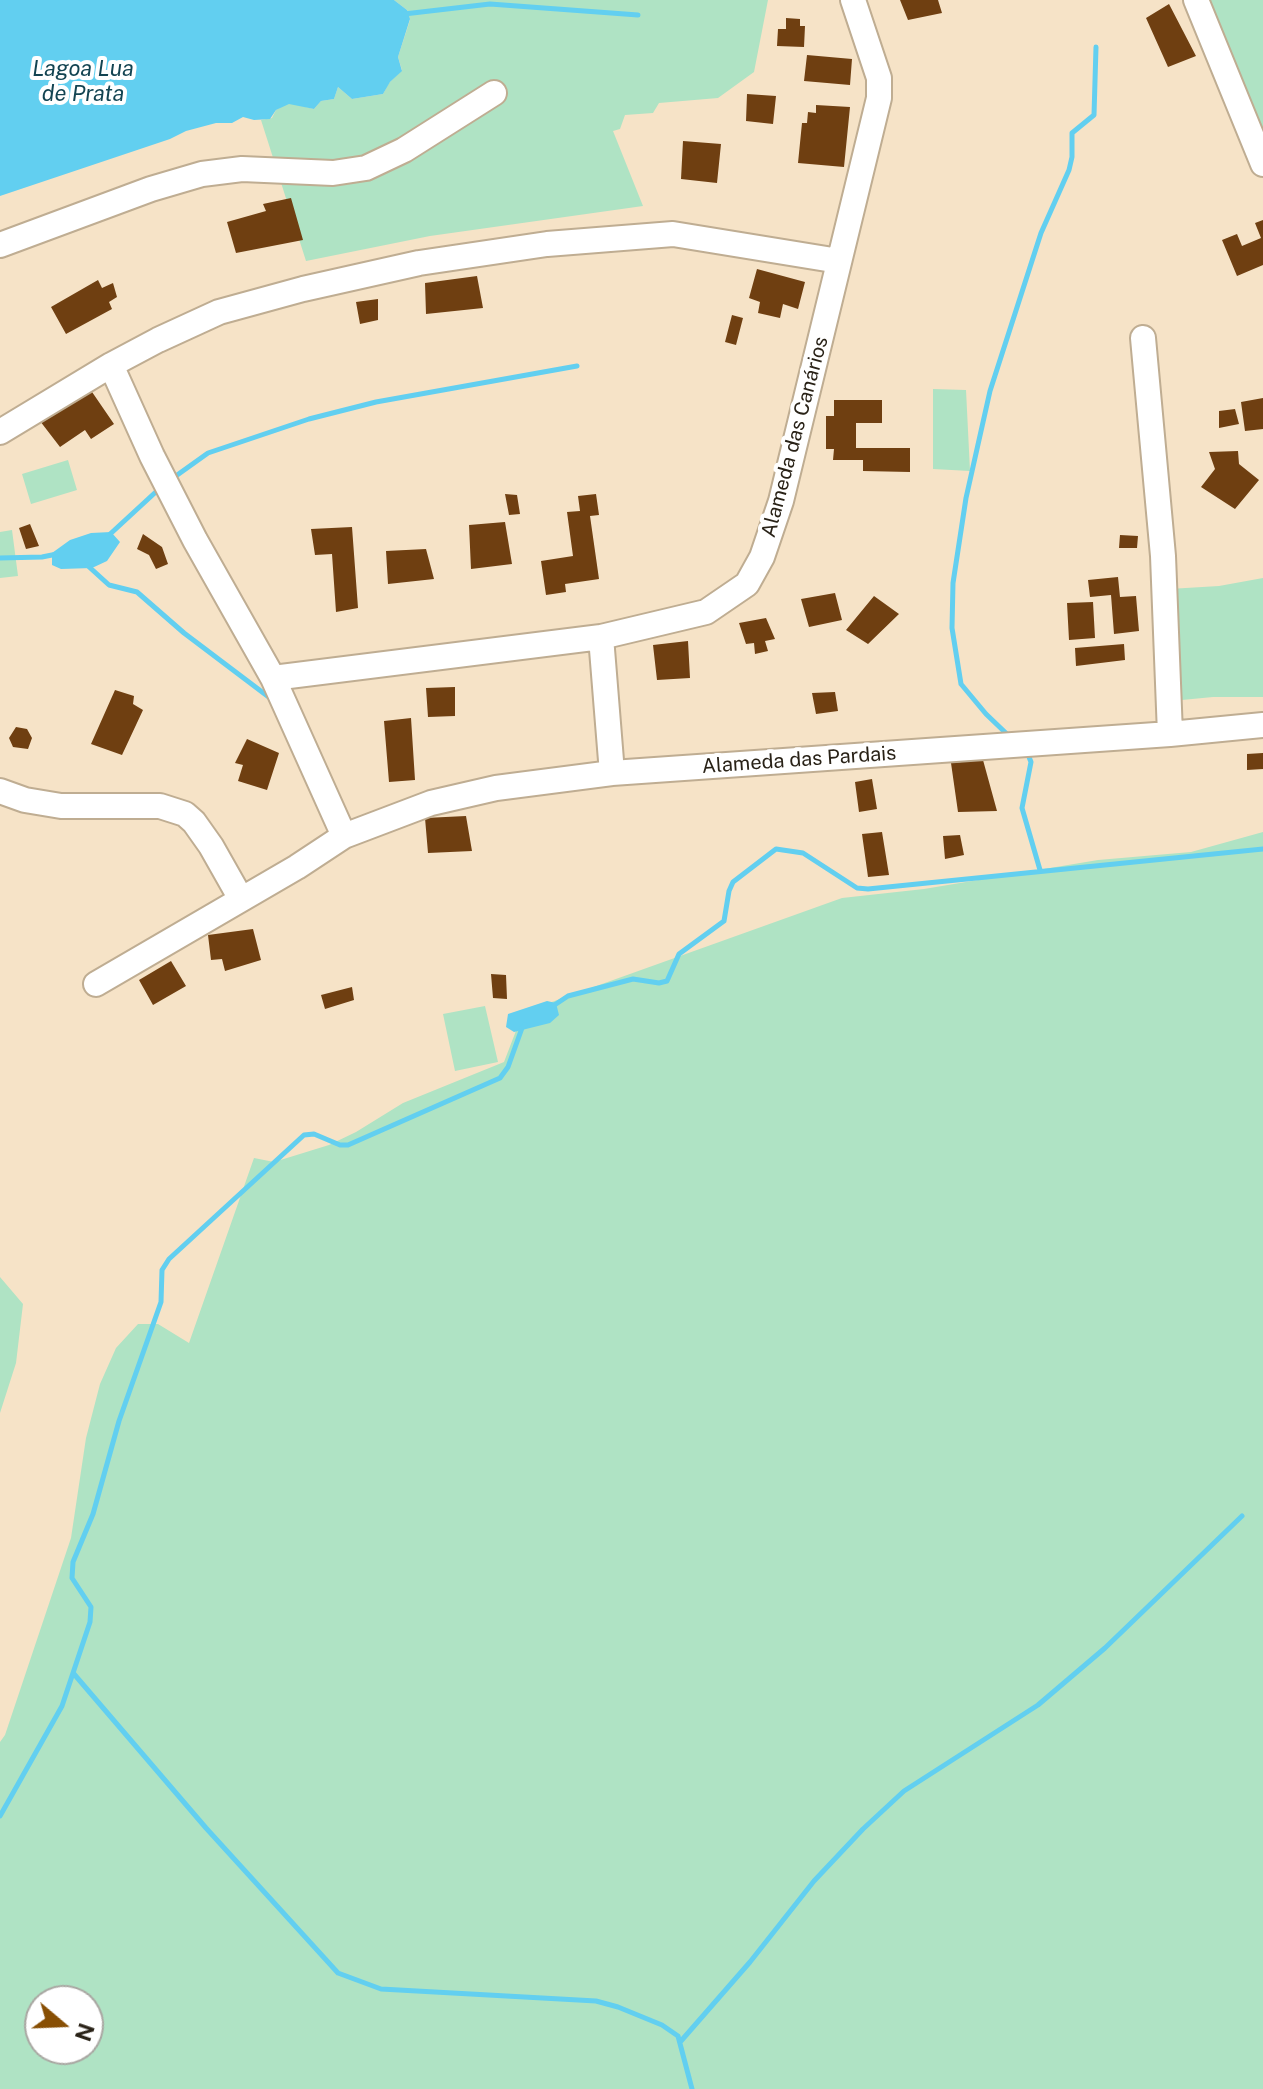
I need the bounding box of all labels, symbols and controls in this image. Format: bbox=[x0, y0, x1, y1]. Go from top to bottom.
water label: Lagoa Lua de Prata bbox=[32, 56, 134, 108]
street label: Alameda das Canários bbox=[757, 334, 833, 540]
street label: Alameda das Pardais bbox=[701, 741, 897, 779]
north arrow bbox=[24, 1985, 104, 2065]
text: N bbox=[70, 2020, 100, 2045]

